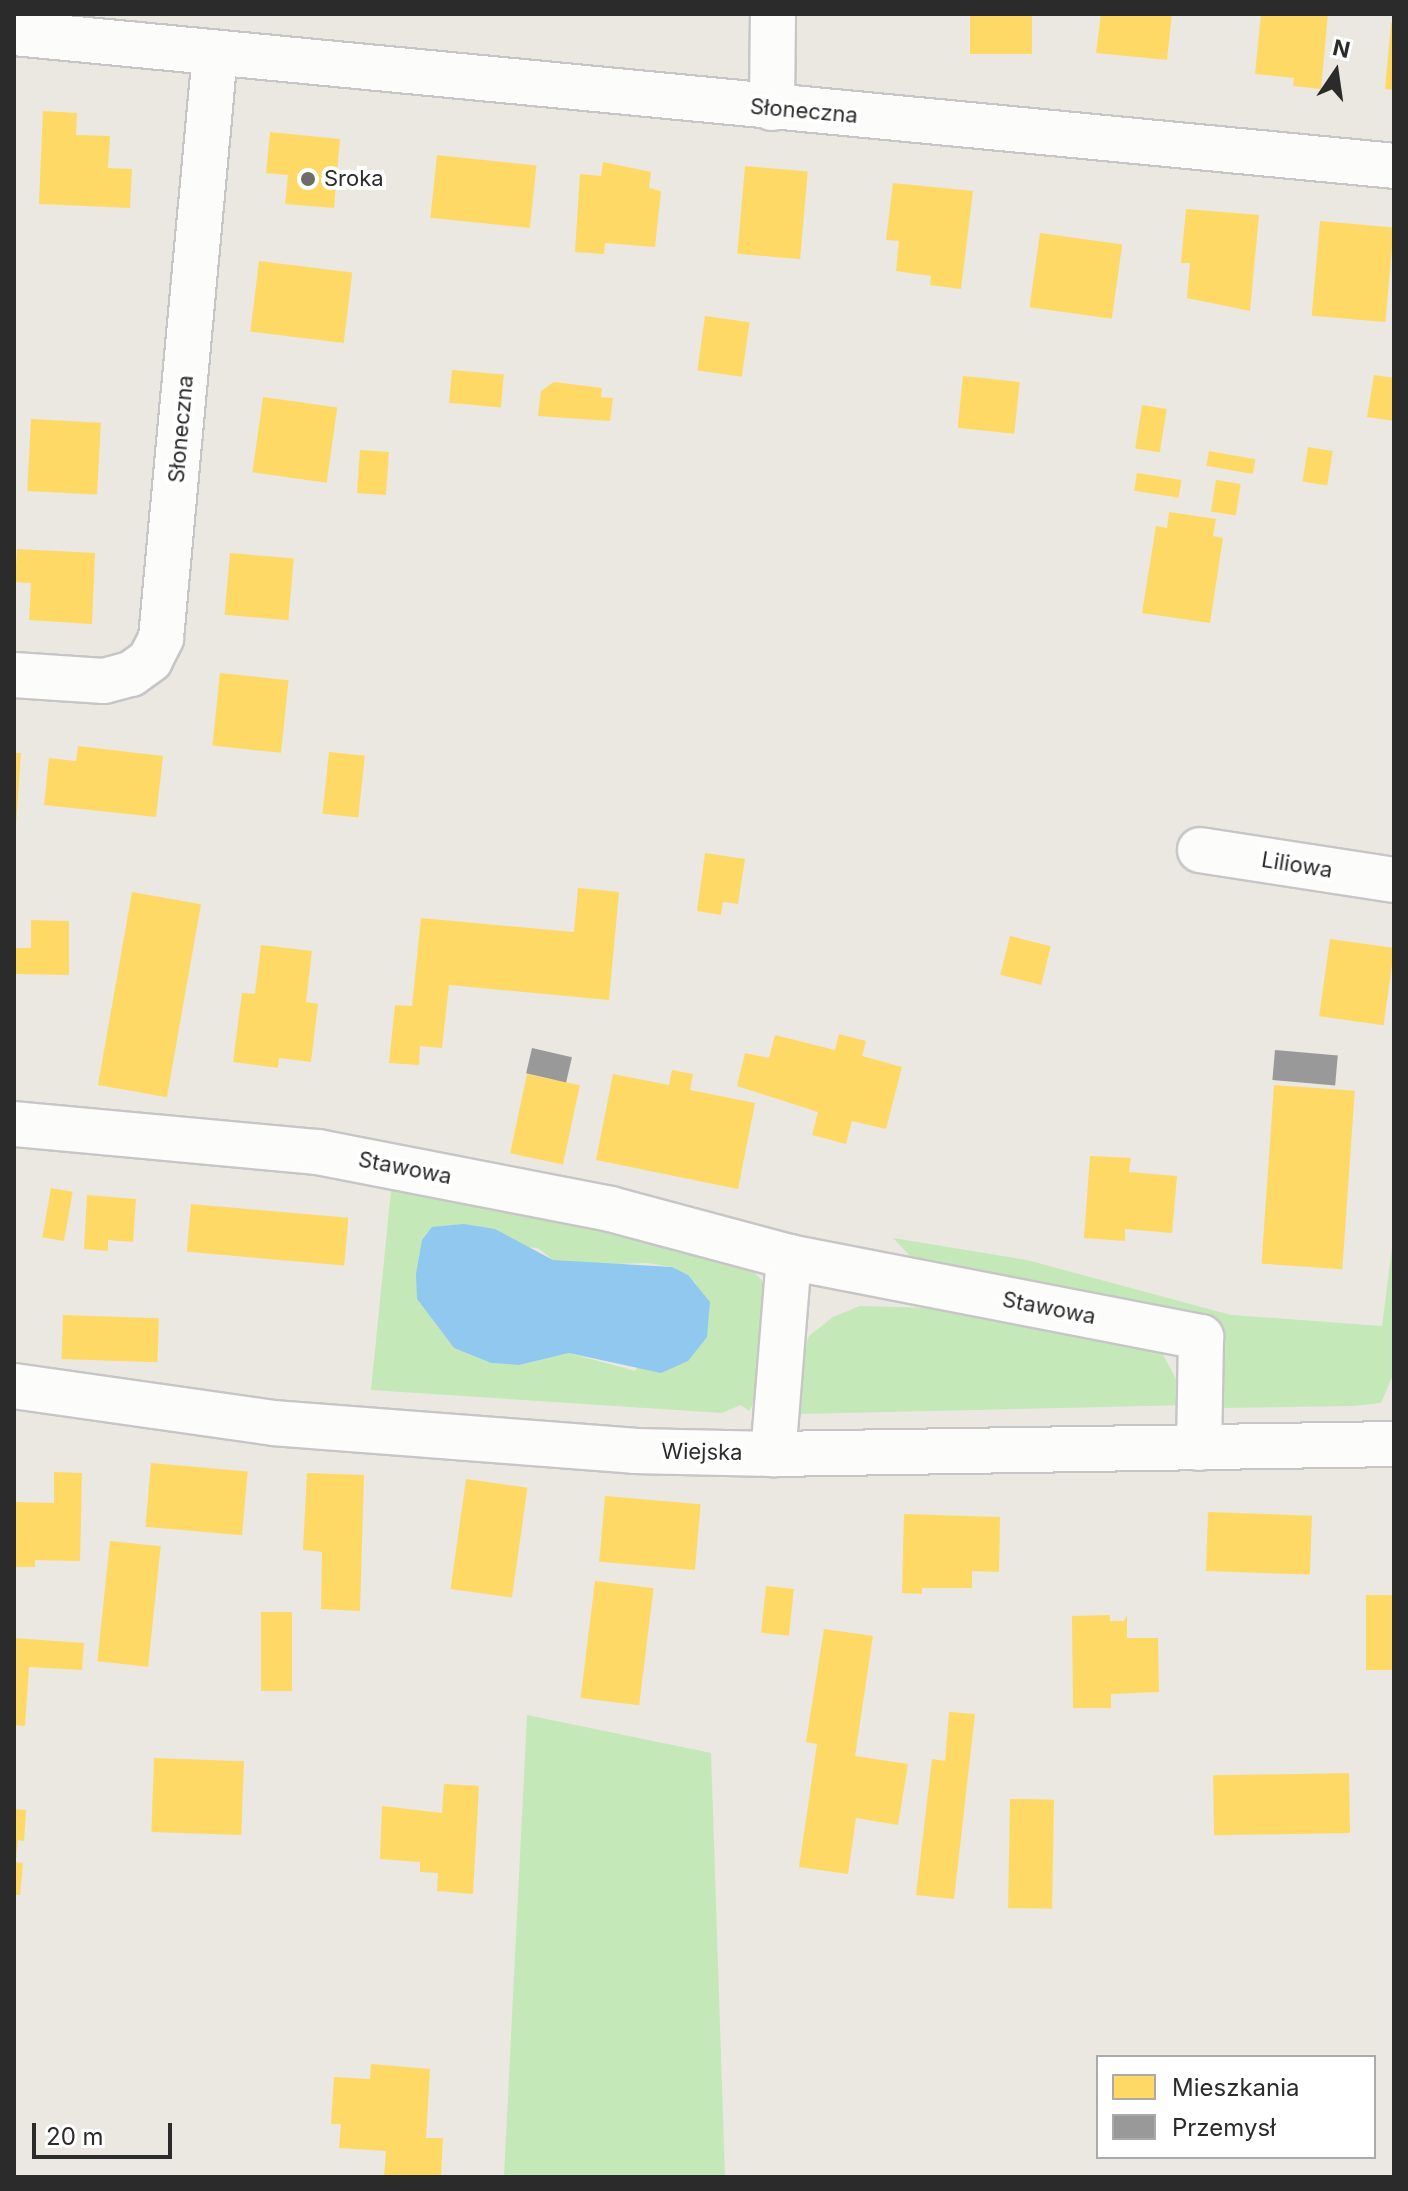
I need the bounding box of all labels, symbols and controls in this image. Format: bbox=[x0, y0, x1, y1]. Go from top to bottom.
north arrow bbox=[1296, 32, 1376, 112]
text: N bbox=[1330, 34, 1352, 63]
street label: Słoneczna bbox=[749, 93, 859, 129]
place label: Sroka bbox=[324, 166, 384, 192]
marker: Sroka bbox=[299, 170, 317, 188]
street label: Słoneczna bbox=[163, 374, 199, 484]
street label: Liliowa bbox=[1260, 846, 1334, 884]
street label: Stawowa bbox=[356, 1146, 454, 1190]
street label: Stawowa bbox=[1000, 1286, 1098, 1330]
street label: Wiejska bbox=[661, 1438, 743, 1466]
legend bbox=[1096, 2055, 1376, 2159]
text: Mieszkania bbox=[1172, 2073, 1300, 2102]
scale bar bbox=[36, 2107, 176, 2157]
text: Przemysł bbox=[1172, 2113, 1276, 2142]
text: 20 m bbox=[46, 2122, 104, 2151]

